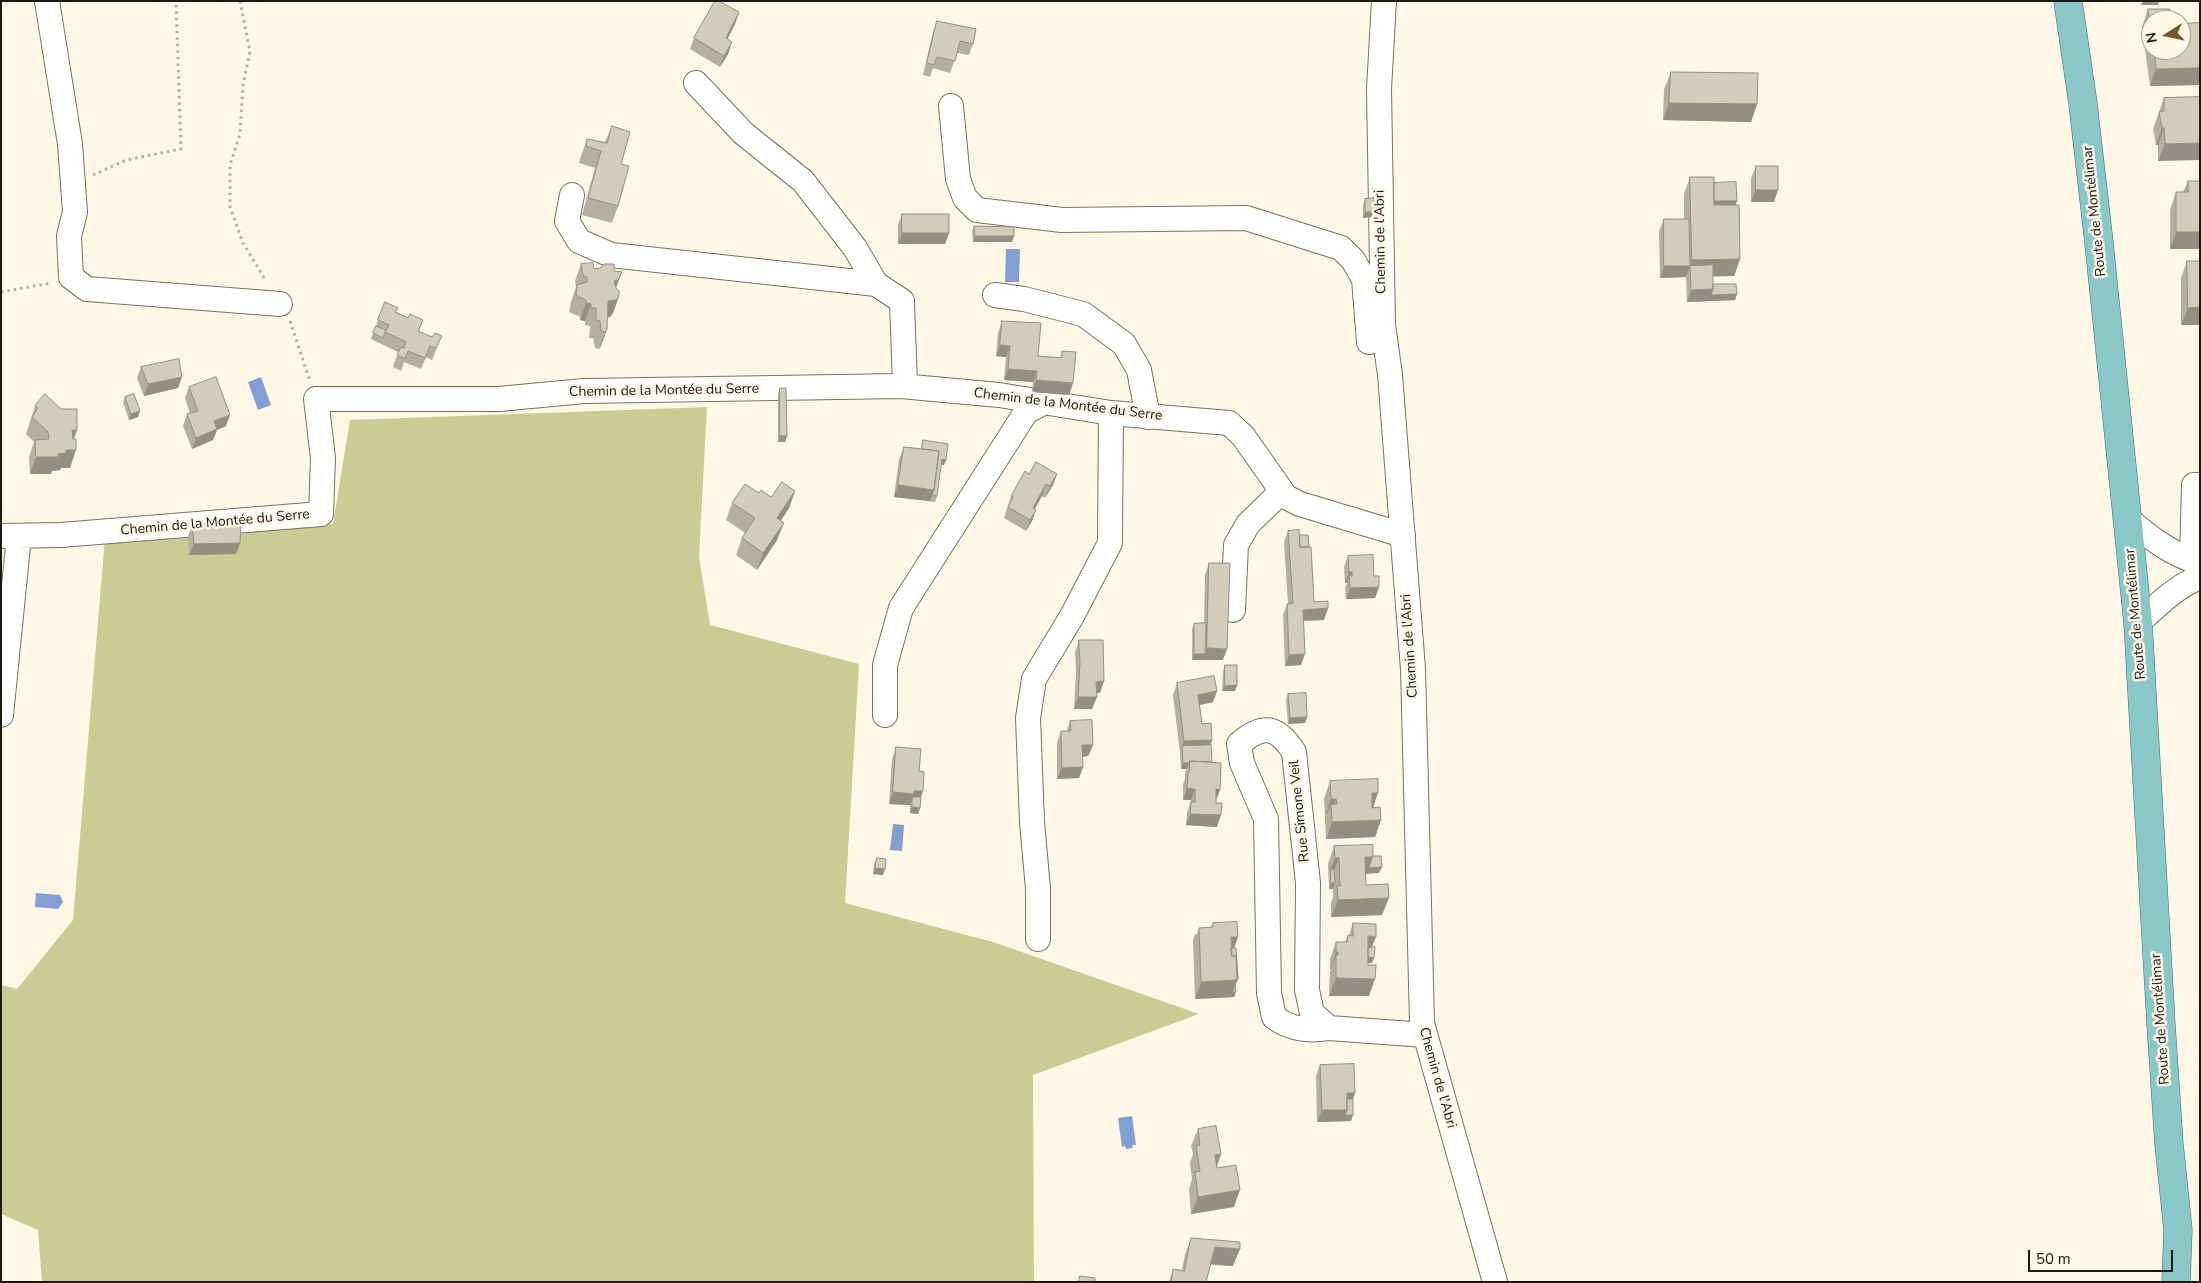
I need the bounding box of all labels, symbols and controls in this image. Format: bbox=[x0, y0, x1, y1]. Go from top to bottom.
north arrow bbox=[2141, 10, 2191, 60]
text: N bbox=[2141, 31, 2162, 44]
street label: Route de Montélimar bbox=[2080, 145, 2110, 277]
street label: Chemin de l'Abri bbox=[1372, 190, 1390, 294]
street label: Chemin de la Montée du Serre bbox=[569, 381, 759, 401]
street label: Chemin de la Montée du Serre bbox=[973, 385, 1163, 425]
street label: Chemin de la Montée du Serre bbox=[120, 506, 310, 540]
street label: Route de Montélimar bbox=[2122, 548, 2150, 680]
street label: Chemin de l'Abri bbox=[1398, 593, 1422, 699]
street label: Rue Simone Veil bbox=[1286, 759, 1314, 863]
street label: Route de Montélimar bbox=[2148, 953, 2174, 1085]
street label: Chemin de l'Abri bbox=[1415, 1026, 1459, 1130]
scale bar bbox=[2031, 1240, 2176, 1272]
text: 50 m bbox=[2036, 1249, 2071, 1269]

